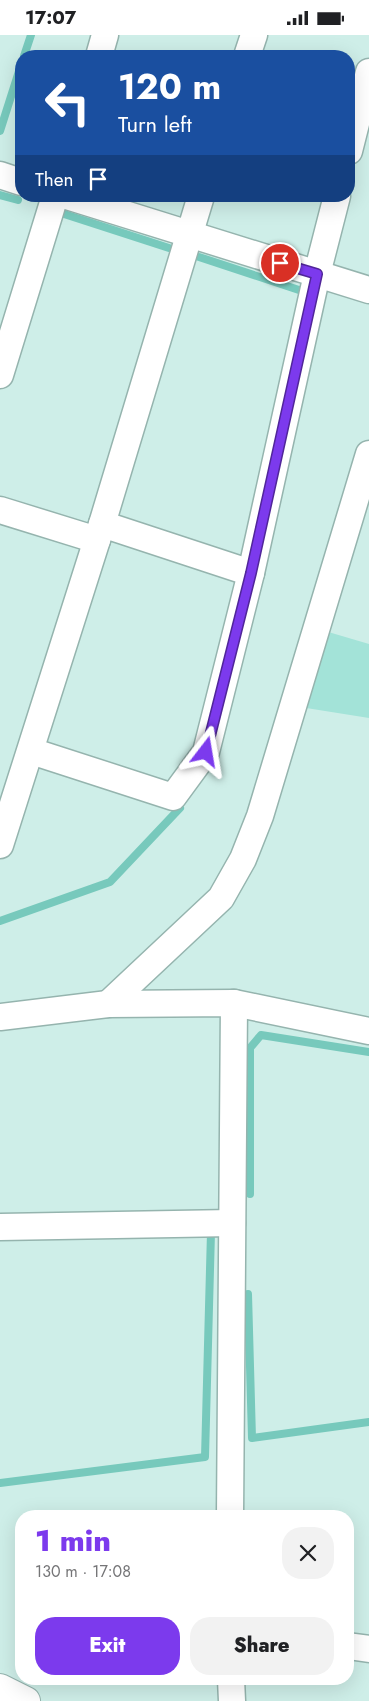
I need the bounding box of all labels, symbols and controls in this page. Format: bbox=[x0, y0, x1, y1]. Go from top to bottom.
text: 17:07 bbox=[25, 4, 76, 31]
text: 120 m bbox=[118, 62, 221, 112]
icon: left bbox=[35, 70, 100, 135]
text: Turn left bbox=[118, 108, 192, 140]
icon: arrive bbox=[84, 165, 112, 193]
text: Then bbox=[35, 166, 74, 193]
pin bbox=[259, 242, 301, 284]
icon: arrive bbox=[266, 249, 294, 277]
position arrow bbox=[179, 725, 231, 777]
text: 1 min bbox=[35, 1519, 111, 1562]
button: close bbox=[282, 1527, 334, 1579]
text: 130 m · 17:08 bbox=[35, 1560, 131, 1583]
button: Exit bbox=[35, 1617, 180, 1675]
button: Share bbox=[190, 1617, 334, 1675]

